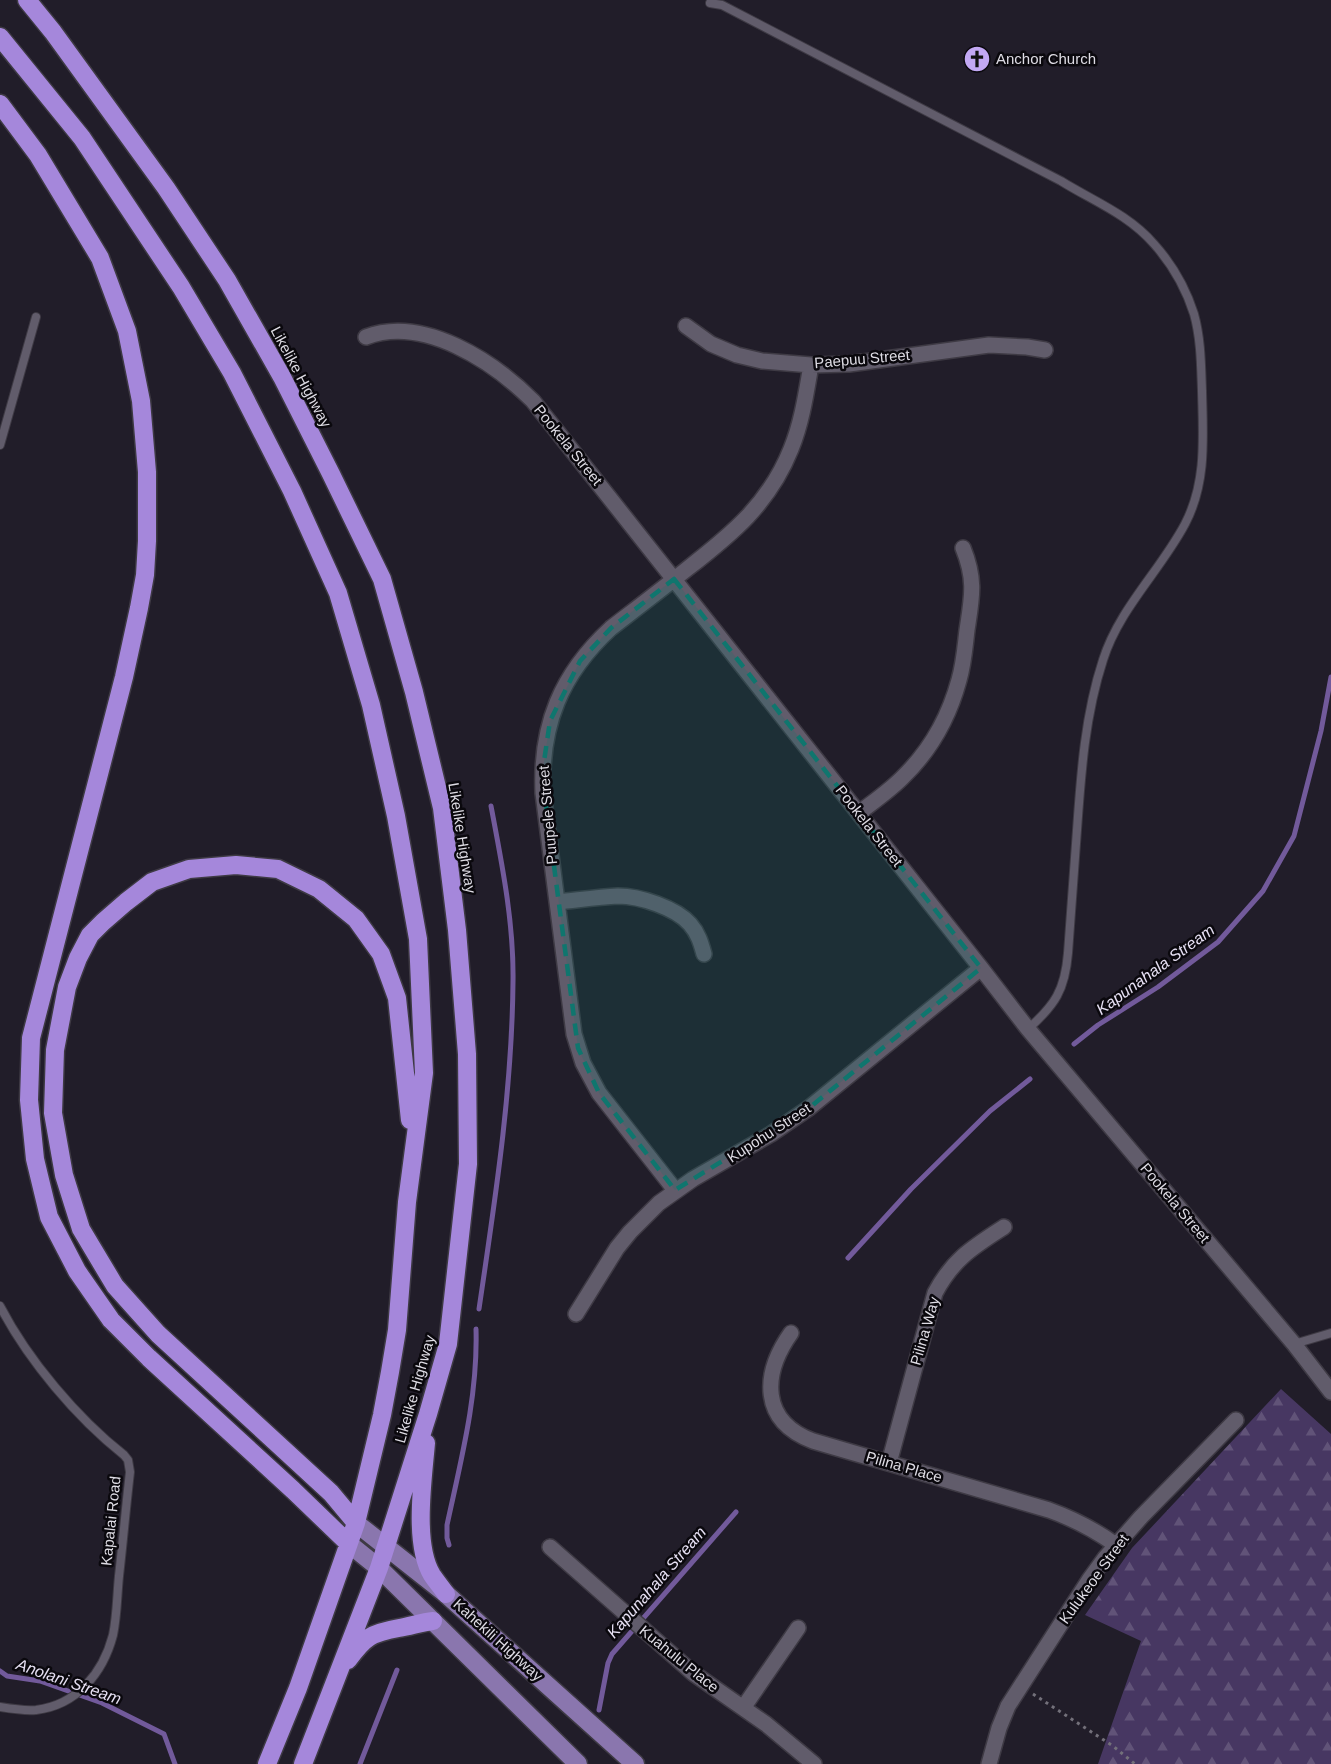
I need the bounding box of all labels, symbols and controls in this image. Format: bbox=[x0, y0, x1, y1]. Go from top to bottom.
church icon: Anchor Church bbox=[962, 44, 992, 74]
place label: Anchor Church bbox=[996, 50, 1096, 67]
street label: Likelike Highway bbox=[268, 323, 335, 431]
street label: Paepuu Street bbox=[813, 346, 911, 371]
street label: Pookela Street bbox=[531, 401, 606, 489]
street label: Puupele Street bbox=[535, 764, 560, 865]
street label: Likelike Highway bbox=[445, 781, 480, 895]
street label: Pookela Street bbox=[832, 782, 907, 870]
water label: Kapunahala Stream bbox=[1093, 921, 1218, 1018]
street label: Kupohu Street bbox=[724, 1099, 814, 1166]
street label: Pookela Street bbox=[1137, 1160, 1214, 1246]
street label: Pilina Way bbox=[907, 1294, 943, 1367]
street label: Likelike Highway bbox=[391, 1332, 438, 1445]
street label: Pilina Place bbox=[864, 1448, 944, 1485]
street label: Kapalai Road bbox=[97, 1475, 124, 1567]
water label: Kapunahala Stream bbox=[604, 1523, 709, 1641]
street label: Kulukeoe Street bbox=[1055, 1530, 1132, 1627]
street label: Kahekili Highway bbox=[450, 1595, 547, 1684]
street label: Kuahulu Place bbox=[636, 1622, 722, 1696]
water label: Anolani Stream bbox=[13, 1655, 123, 1707]

